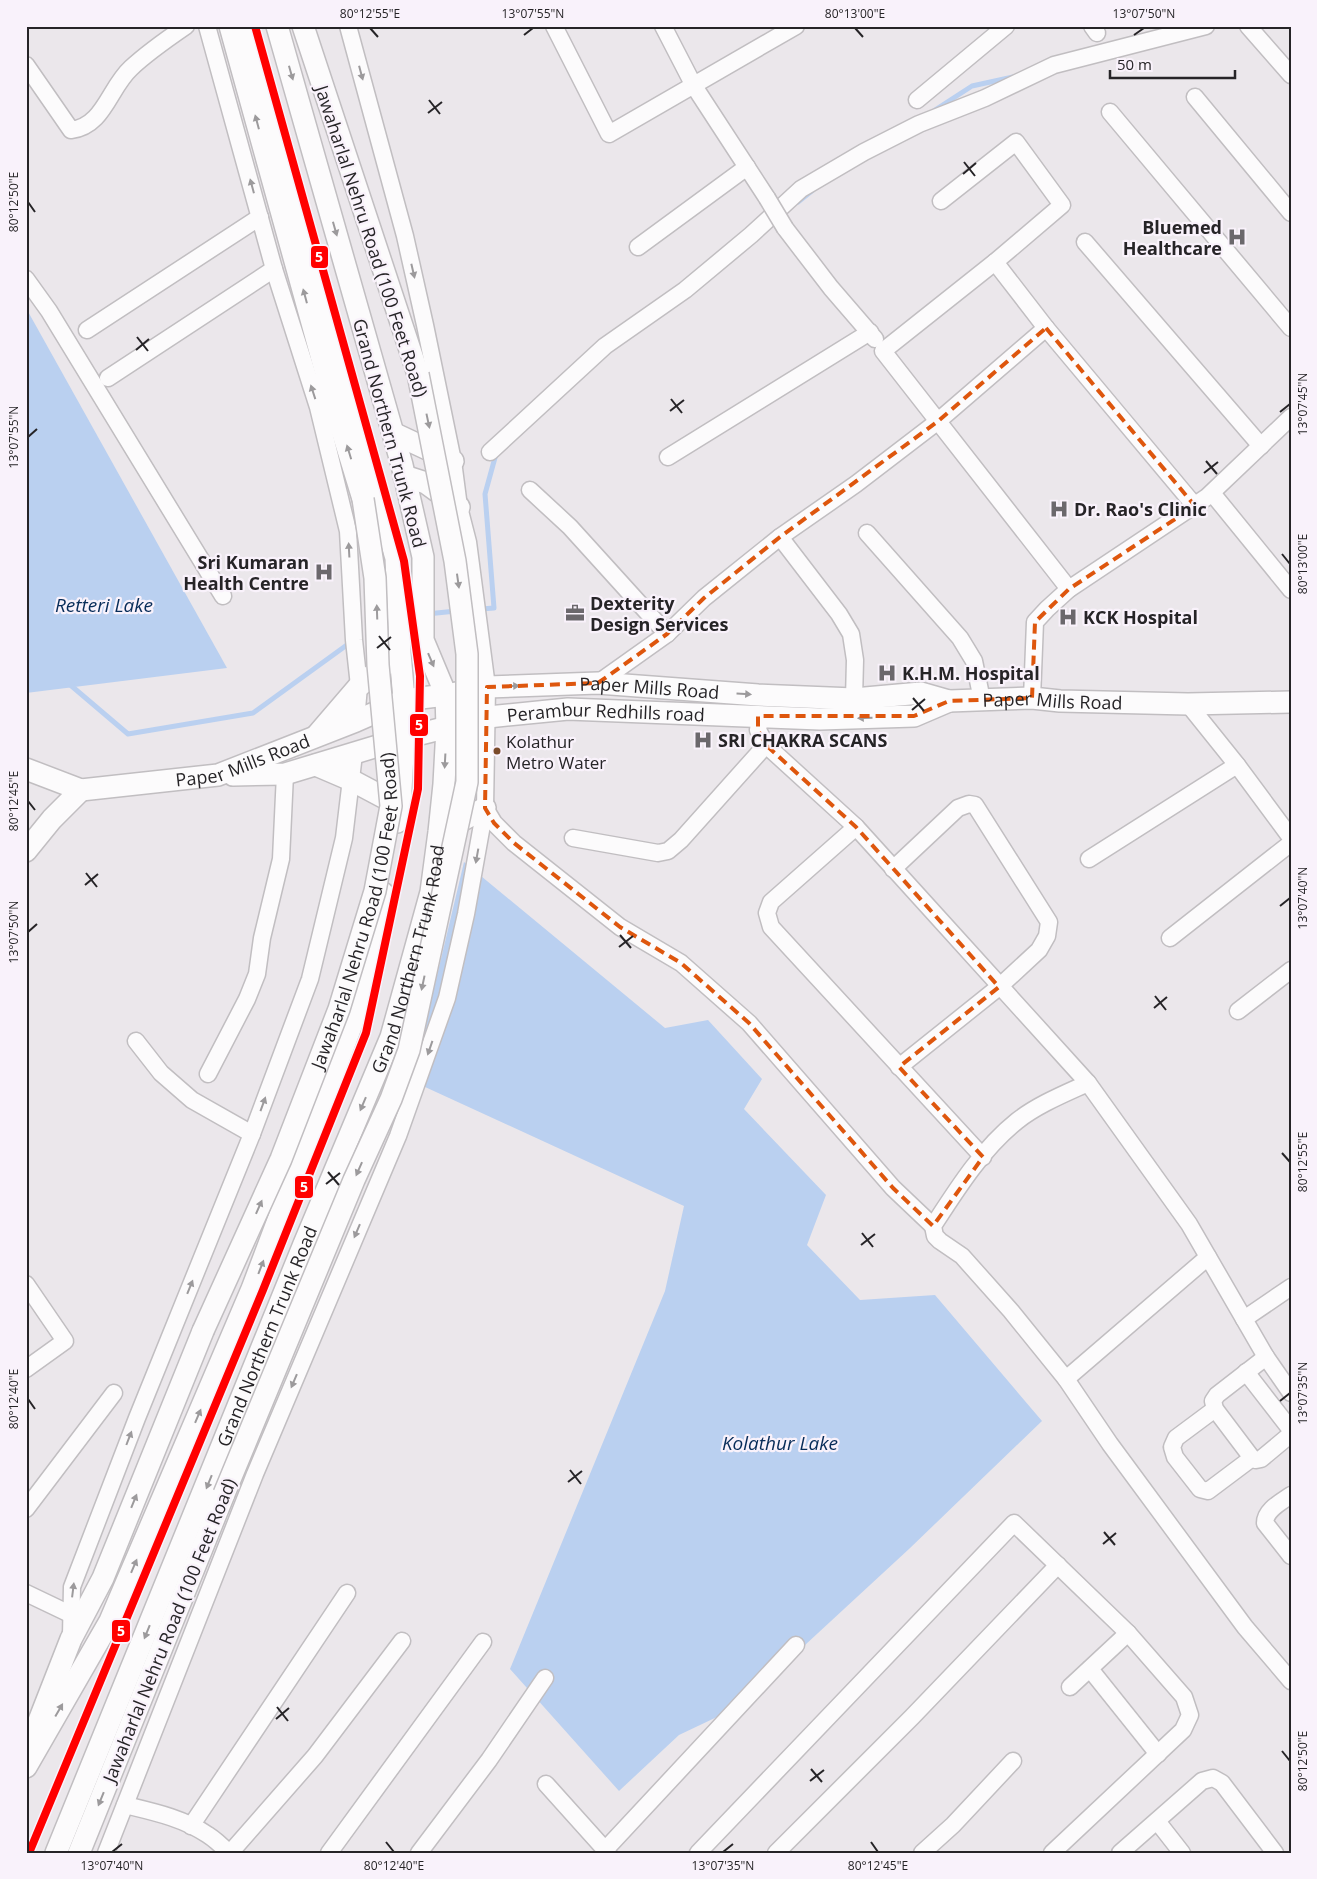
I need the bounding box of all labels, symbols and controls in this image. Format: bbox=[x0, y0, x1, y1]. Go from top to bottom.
text: 80°12'55"E bbox=[340, 5, 400, 22]
text: 13°07'55"N bbox=[502, 5, 564, 22]
text: 80°13'00"E bbox=[825, 5, 885, 22]
text: 13°07'50"N bbox=[1113, 5, 1175, 22]
scale bar bbox=[1110, 48, 1234, 80]
text: 50 m bbox=[1117, 54, 1152, 74]
one-way arrow bbox=[287, 66, 295, 81]
one-way arrow bbox=[357, 66, 365, 81]
street label: Jawaharlal Nehru Road (100 Feet Road) bbox=[310, 80, 434, 400]
one-way arrow bbox=[253, 114, 261, 129]
text: 80°12'50"E bbox=[5, 172, 22, 232]
one-way arrow bbox=[247, 178, 255, 193]
place label: Bluemed Healthcare bbox=[1123, 215, 1222, 260]
one-way arrow bbox=[331, 222, 339, 237]
hospital icon: Bluemed Healthcare bbox=[1226, 226, 1248, 248]
line badge: 5 bbox=[310, 245, 329, 269]
text: 5 bbox=[315, 247, 323, 266]
one-way arrow bbox=[409, 263, 417, 278]
one-way arrow bbox=[300, 288, 308, 303]
street label: Grand Northern Trunk Road bbox=[348, 316, 432, 550]
text: 13°07'45"N bbox=[1294, 373, 1311, 435]
one-way arrow bbox=[309, 384, 317, 399]
text: 13°07'55"N bbox=[5, 406, 22, 468]
one-way arrow bbox=[425, 414, 433, 430]
one-way arrow bbox=[344, 445, 352, 460]
place label: Dr. Rao's Clinic bbox=[1074, 497, 1207, 521]
hospital icon: Dr. Rao's Clinic bbox=[1048, 498, 1070, 520]
text: 80°13'00"E bbox=[1294, 534, 1311, 594]
one-way arrow bbox=[345, 541, 353, 557]
place label: Sri Kumaran Health Centre bbox=[183, 550, 309, 595]
hospital icon: Sri Kumaran Health Centre bbox=[313, 561, 335, 583]
one-way arrow bbox=[454, 573, 462, 589]
place label: Dexterity Design Services bbox=[590, 591, 728, 636]
water label: Retteri Lake bbox=[55, 592, 153, 618]
office icon: Dexterity Design Services bbox=[564, 602, 586, 624]
one-way arrow bbox=[372, 604, 380, 620]
place label: KCK Hospital bbox=[1083, 605, 1198, 629]
hospital icon: KCK Hospital bbox=[1057, 606, 1079, 628]
one-way arrow bbox=[428, 652, 436, 667]
place label: K.H.M. Hospital bbox=[902, 661, 1040, 685]
hospital icon: K.H.M. Hospital bbox=[876, 662, 898, 684]
street label: Paper Mills Road bbox=[579, 671, 720, 704]
one-way arrow bbox=[504, 682, 520, 690]
street label: Paper Mills Road bbox=[982, 686, 1123, 714]
one-way arrow bbox=[736, 691, 752, 699]
street label: Perambur Redhills road bbox=[506, 697, 705, 727]
line badge: 5 bbox=[409, 713, 429, 737]
one-way arrow bbox=[857, 714, 873, 722]
text: 5 bbox=[415, 715, 423, 734]
street label: Paper Mills Road bbox=[174, 728, 313, 792]
place label: SRI CHAKRA SCANS bbox=[718, 728, 887, 752]
hospital icon: SRI CHAKRA SCANS bbox=[692, 729, 714, 751]
place label: Kolathur Metro Water bbox=[506, 730, 606, 774]
marker: Kolathur Metro Water bbox=[492, 746, 502, 756]
street label: Jawaharlal Nehru Road (100 Feet Road) bbox=[304, 752, 403, 1074]
one-way arrow bbox=[441, 754, 449, 770]
text: 80°12'45"E bbox=[5, 771, 22, 831]
street label: Grand Northern Trunk Road bbox=[365, 843, 449, 1077]
one-way arrow bbox=[472, 848, 480, 864]
text: 13°07'40"N bbox=[1294, 867, 1311, 929]
text: 13°07'50"N bbox=[5, 901, 22, 963]
one-way arrow bbox=[419, 976, 427, 992]
one-way arrow bbox=[426, 1040, 433, 1055]
one-way arrow bbox=[260, 1097, 268, 1111]
one-way arrow bbox=[359, 1097, 367, 1112]
text: 80°12'55"E bbox=[1294, 1132, 1311, 1192]
one-way arrow bbox=[355, 1162, 363, 1176]
line badge: 5 bbox=[294, 1175, 314, 1199]
text: 5 bbox=[300, 1177, 308, 1196]
one-way arrow bbox=[255, 1200, 263, 1214]
street label: Grand Northern Trunk Road bbox=[211, 1222, 322, 1450]
one-way arrow bbox=[353, 1224, 361, 1238]
one-way arrow bbox=[258, 1259, 265, 1274]
one-way arrow bbox=[186, 1279, 194, 1294]
text: 13°07'35"N bbox=[1294, 1362, 1311, 1424]
text: 80°12'40"E bbox=[5, 1369, 22, 1429]
one-way arrow bbox=[290, 1374, 298, 1389]
one-way arrow bbox=[194, 1409, 202, 1423]
one-way arrow bbox=[125, 1430, 133, 1445]
water label: Kolathur Lake bbox=[722, 1430, 838, 1456]
street label: Jawaharlal Nehru Road (100 Feet Road) bbox=[96, 1474, 241, 1788]
one-way arrow bbox=[204, 1474, 212, 1489]
one-way arrow bbox=[130, 1493, 138, 1508]
one-way arrow bbox=[130, 1559, 138, 1573]
one-way arrow bbox=[69, 1582, 77, 1598]
line badge: 5 bbox=[111, 1619, 131, 1643]
text: 5 bbox=[117, 1621, 125, 1640]
one-way arrow bbox=[143, 1625, 151, 1639]
one-way arrow bbox=[55, 1703, 64, 1716]
text: 80°12'50"E bbox=[1294, 1731, 1311, 1791]
one-way arrow bbox=[96, 1792, 104, 1806]
text: 13°07'40"N bbox=[81, 1857, 143, 1874]
text: 80°12'40"E bbox=[364, 1857, 424, 1874]
text: 13°07'35"N bbox=[692, 1857, 754, 1874]
text: 80°12'45"E bbox=[848, 1857, 908, 1874]

